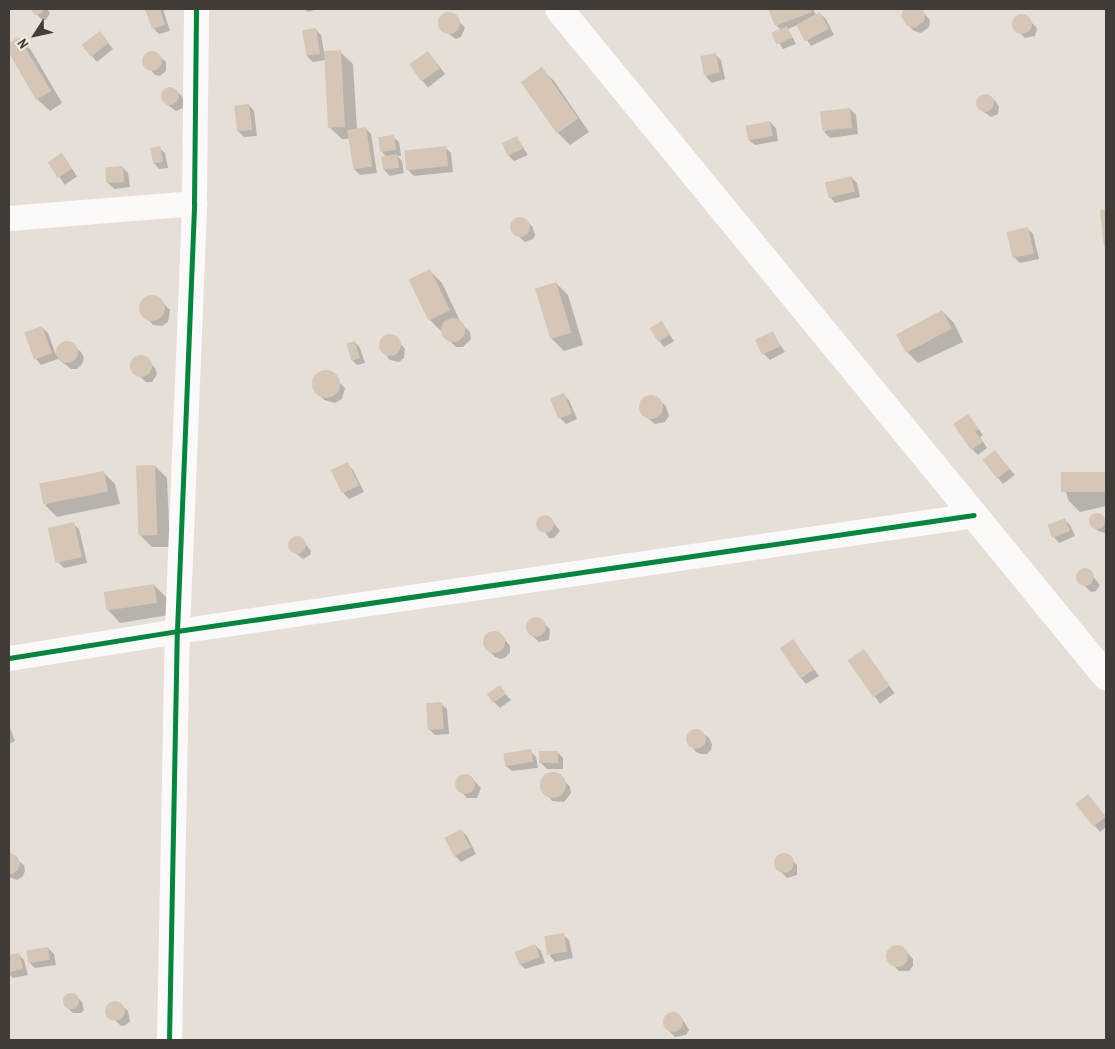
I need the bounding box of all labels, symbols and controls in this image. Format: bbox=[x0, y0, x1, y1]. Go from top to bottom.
north arrow bbox=[10, 10, 60, 60]
text: N bbox=[13, 35, 32, 52]

